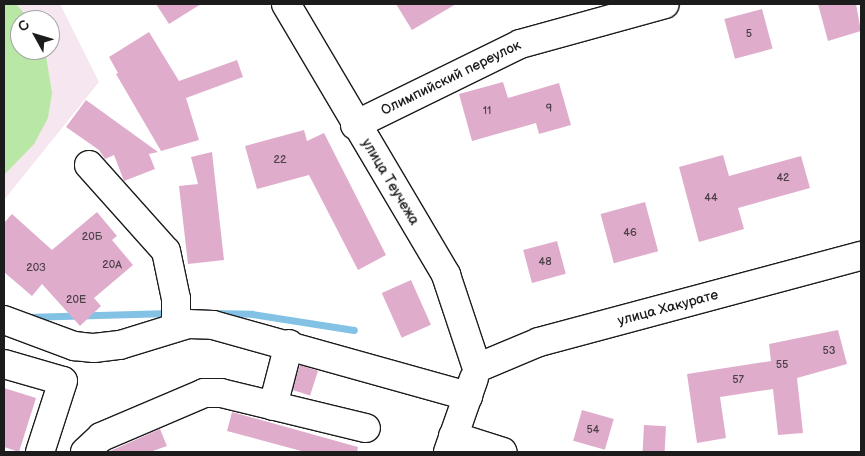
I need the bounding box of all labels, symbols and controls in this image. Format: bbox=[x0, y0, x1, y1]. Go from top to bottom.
north arrow bbox=[10, 10, 60, 60]
text: С bbox=[14, 17, 33, 35]
house number: 5 bbox=[746, 27, 752, 41]
street label: Олимпийский переулок bbox=[378, 37, 524, 119]
house number: 9 bbox=[546, 102, 552, 116]
house number: 11 bbox=[483, 104, 491, 118]
street label: улица Теучежа bbox=[358, 136, 422, 228]
house number: 22 bbox=[274, 153, 286, 167]
house number: 42 bbox=[776, 171, 790, 185]
house number: 44 bbox=[704, 191, 718, 205]
house number: 46 bbox=[623, 226, 637, 240]
house number: 20Б bbox=[82, 230, 102, 244]
house number: 48 bbox=[538, 255, 552, 269]
house number: 20А bbox=[102, 258, 122, 272]
house number: 20З bbox=[26, 261, 46, 275]
street label: улица Хакурате bbox=[616, 286, 720, 330]
house number: 20Е bbox=[66, 293, 86, 307]
house number: 53 bbox=[822, 344, 836, 358]
house number: 55 bbox=[776, 358, 788, 372]
house number: 57 bbox=[732, 373, 744, 387]
house number: 54 bbox=[586, 423, 600, 437]

